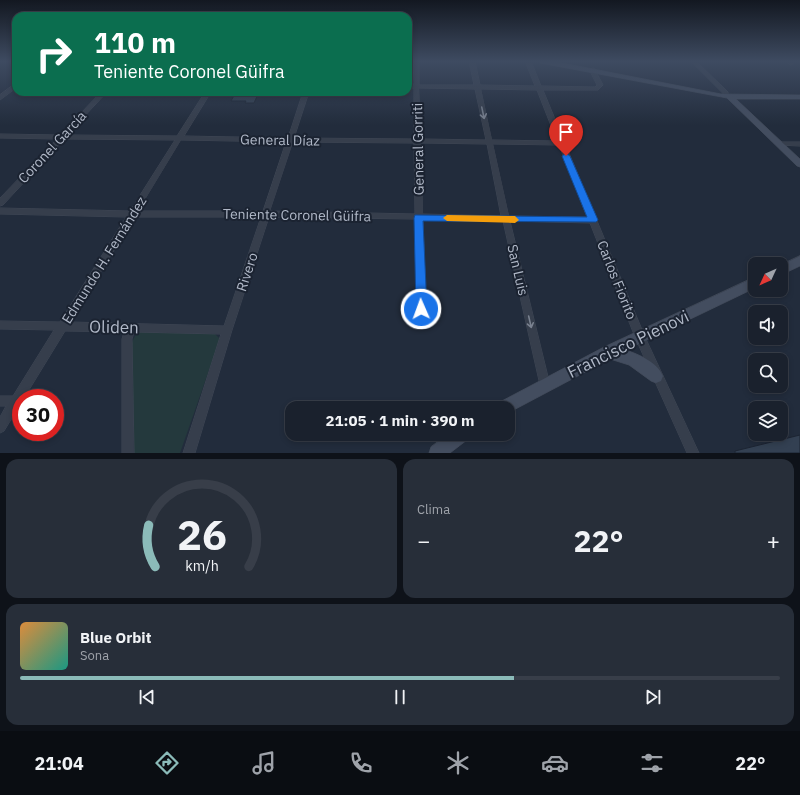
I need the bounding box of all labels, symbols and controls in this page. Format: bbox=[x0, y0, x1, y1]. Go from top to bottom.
text: 110 m bbox=[94, 24, 176, 61]
icon: right bbox=[28, 28, 80, 80]
text: Teniente Coronel Güifra bbox=[94, 60, 285, 83]
street label: General Gorriti bbox=[408, 103, 428, 195]
one-way arrow bbox=[480, 106, 488, 119]
street label: Coronel García bbox=[14, 107, 90, 187]
pin bbox=[549, 115, 583, 156]
icon: arrive bbox=[555, 121, 577, 143]
street label: General Díaz bbox=[240, 130, 320, 150]
street label: Edmundo H. Fernández bbox=[58, 193, 151, 327]
street label: Teniente Coronel Güifra bbox=[223, 205, 372, 225]
street label: Carlos Fiorito bbox=[593, 238, 641, 322]
street label: San Luis bbox=[503, 243, 533, 298]
street label: Rivero bbox=[232, 250, 262, 294]
north arrow bbox=[748, 257, 788, 297]
map controls bbox=[748, 257, 788, 441]
position arrow bbox=[400, 288, 442, 330]
street label: Francisco Pienovi bbox=[564, 305, 692, 383]
button: sound bbox=[748, 305, 788, 345]
one-way arrow bbox=[527, 315, 534, 328]
street label: Oliden bbox=[89, 316, 139, 338]
button: search bbox=[748, 353, 788, 393]
speed limit sign: 30 bbox=[12, 389, 64, 441]
button: layers bbox=[748, 401, 788, 441]
text: 21:05 · 1 min · 390 m bbox=[326, 411, 474, 430]
text: Clima bbox=[417, 501, 450, 518]
text: 26 bbox=[177, 506, 226, 560]
text: 22° bbox=[573, 521, 624, 560]
text: − bbox=[417, 526, 430, 555]
text: + bbox=[767, 526, 780, 555]
text: km/h bbox=[185, 555, 218, 574]
text: Blue Orbit bbox=[80, 628, 151, 647]
text: Sona bbox=[80, 647, 109, 664]
icon: previous bbox=[136, 686, 158, 708]
icon: pause bbox=[389, 686, 411, 708]
icon: next bbox=[642, 686, 664, 708]
icon: directions bbox=[153, 749, 181, 777]
icon: music bbox=[250, 749, 278, 777]
icon: phone bbox=[347, 749, 375, 777]
icon: climate bbox=[444, 749, 472, 777]
icon: car bbox=[541, 749, 569, 777]
icon: filters bbox=[638, 749, 666, 777]
text: 21:04 bbox=[35, 752, 84, 775]
text: 22° bbox=[735, 752, 765, 775]

